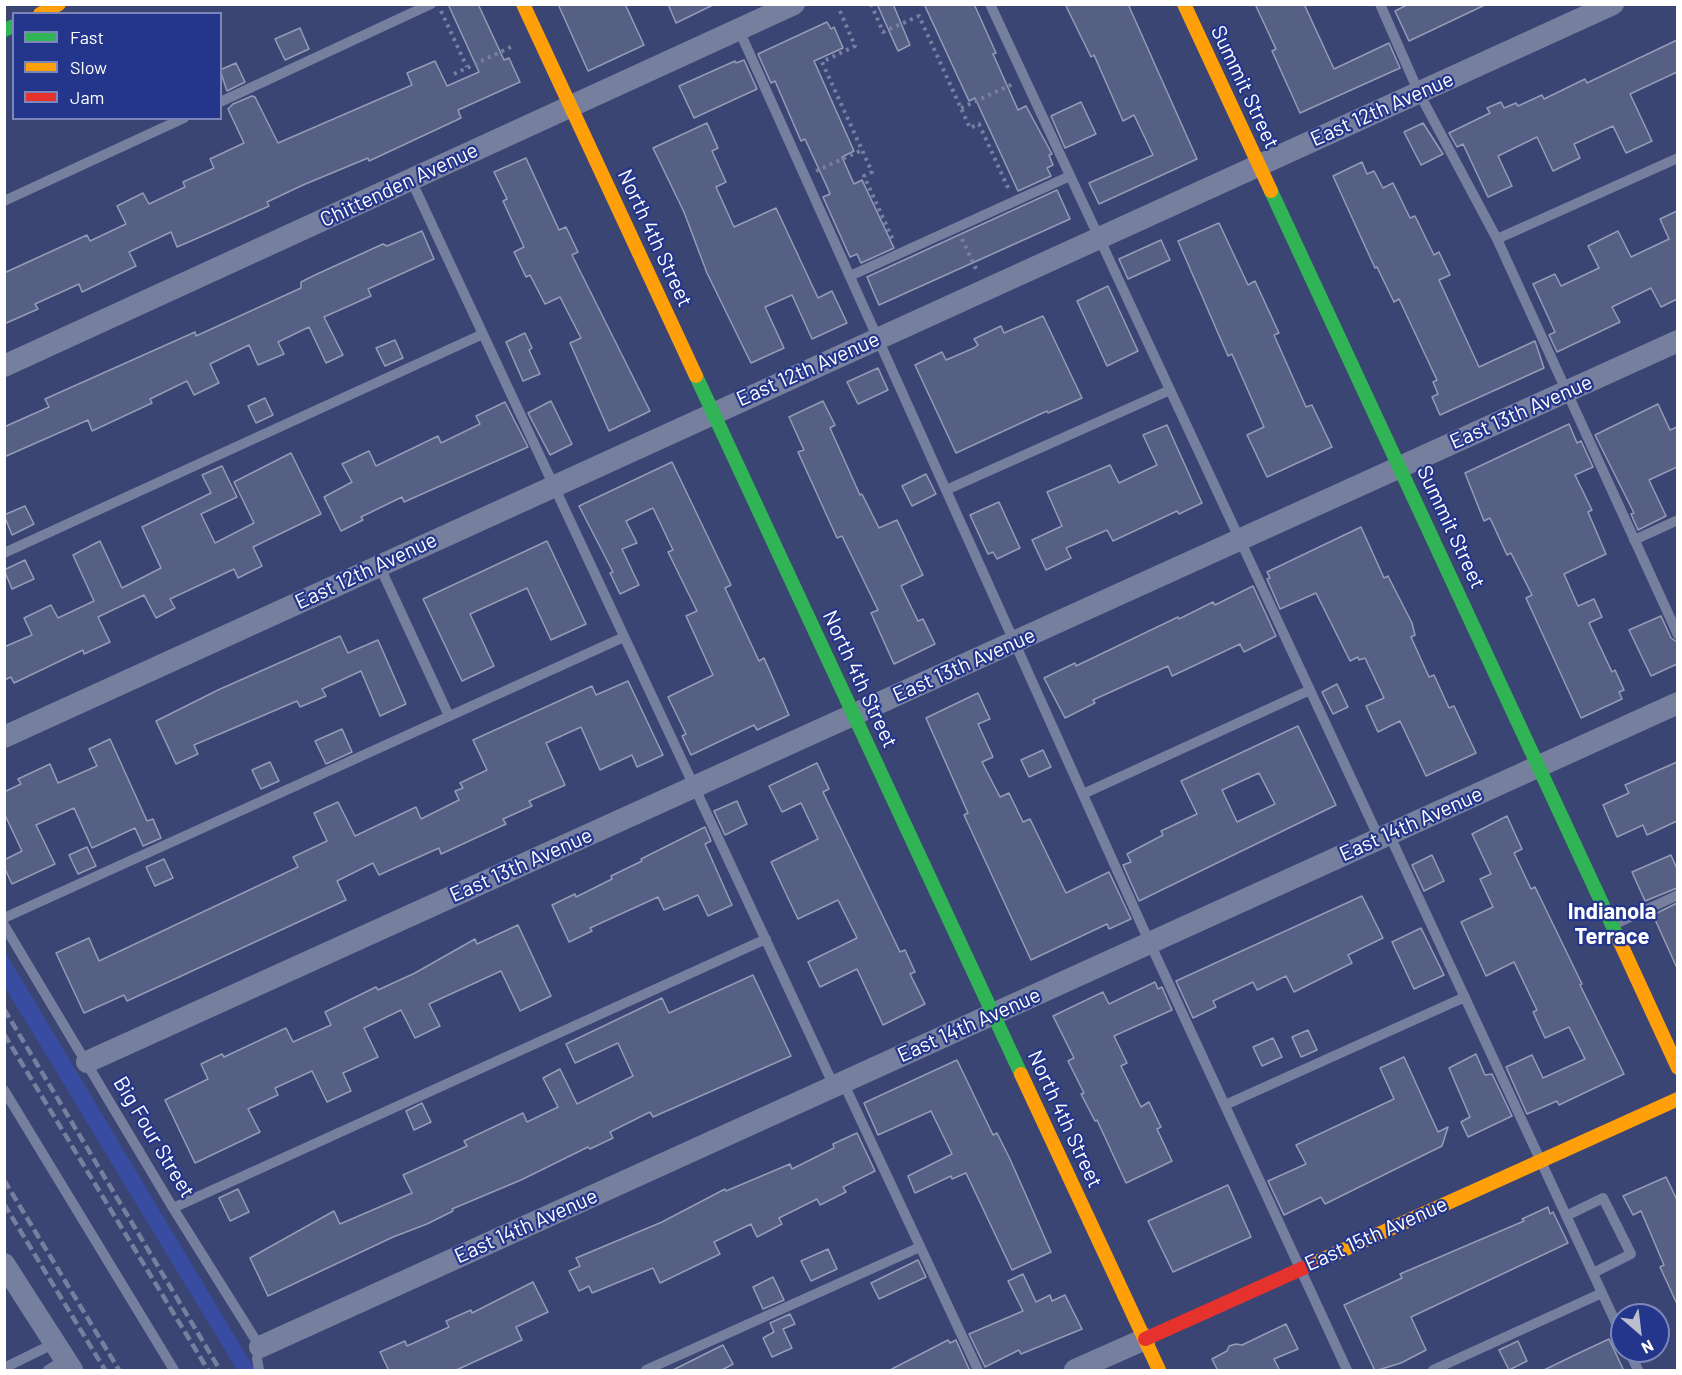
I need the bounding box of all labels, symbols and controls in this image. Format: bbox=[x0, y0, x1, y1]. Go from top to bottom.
legend bbox=[12, 12, 222, 120]
street label: Summit Street bbox=[1206, 22, 1284, 152]
text: Fast bbox=[70, 26, 104, 48]
text: Slow bbox=[70, 56, 107, 78]
street label: East 12th Avenue bbox=[1307, 66, 1457, 152]
text: Jam bbox=[70, 86, 104, 108]
street label: Chittenden Avenue bbox=[316, 137, 482, 233]
street label: North 4th Street bbox=[612, 165, 698, 311]
street label: East 12th Avenue bbox=[733, 326, 883, 412]
street label: East 13th Avenue bbox=[1446, 369, 1596, 455]
street label: Summit Street bbox=[1412, 462, 1490, 592]
street label: East 12th Avenue bbox=[291, 527, 441, 615]
street label: North 4th Street bbox=[817, 606, 903, 752]
street label: East 13th Avenue bbox=[889, 622, 1039, 708]
street label: East 14th Avenue bbox=[1335, 781, 1487, 867]
street label: East 13th Avenue bbox=[446, 822, 596, 908]
district label: Indianola Terrace bbox=[1568, 899, 1656, 950]
street label: East 14th Avenue bbox=[893, 982, 1045, 1068]
street label: North 4th Street bbox=[1022, 1046, 1108, 1192]
street label: Big Four Street bbox=[108, 1072, 200, 1202]
street label: East 14th Avenue bbox=[450, 1183, 602, 1269]
street label: East 15th Avenue bbox=[1301, 1191, 1451, 1277]
north arrow bbox=[1610, 1303, 1670, 1363]
text: N bbox=[1639, 1337, 1657, 1358]

